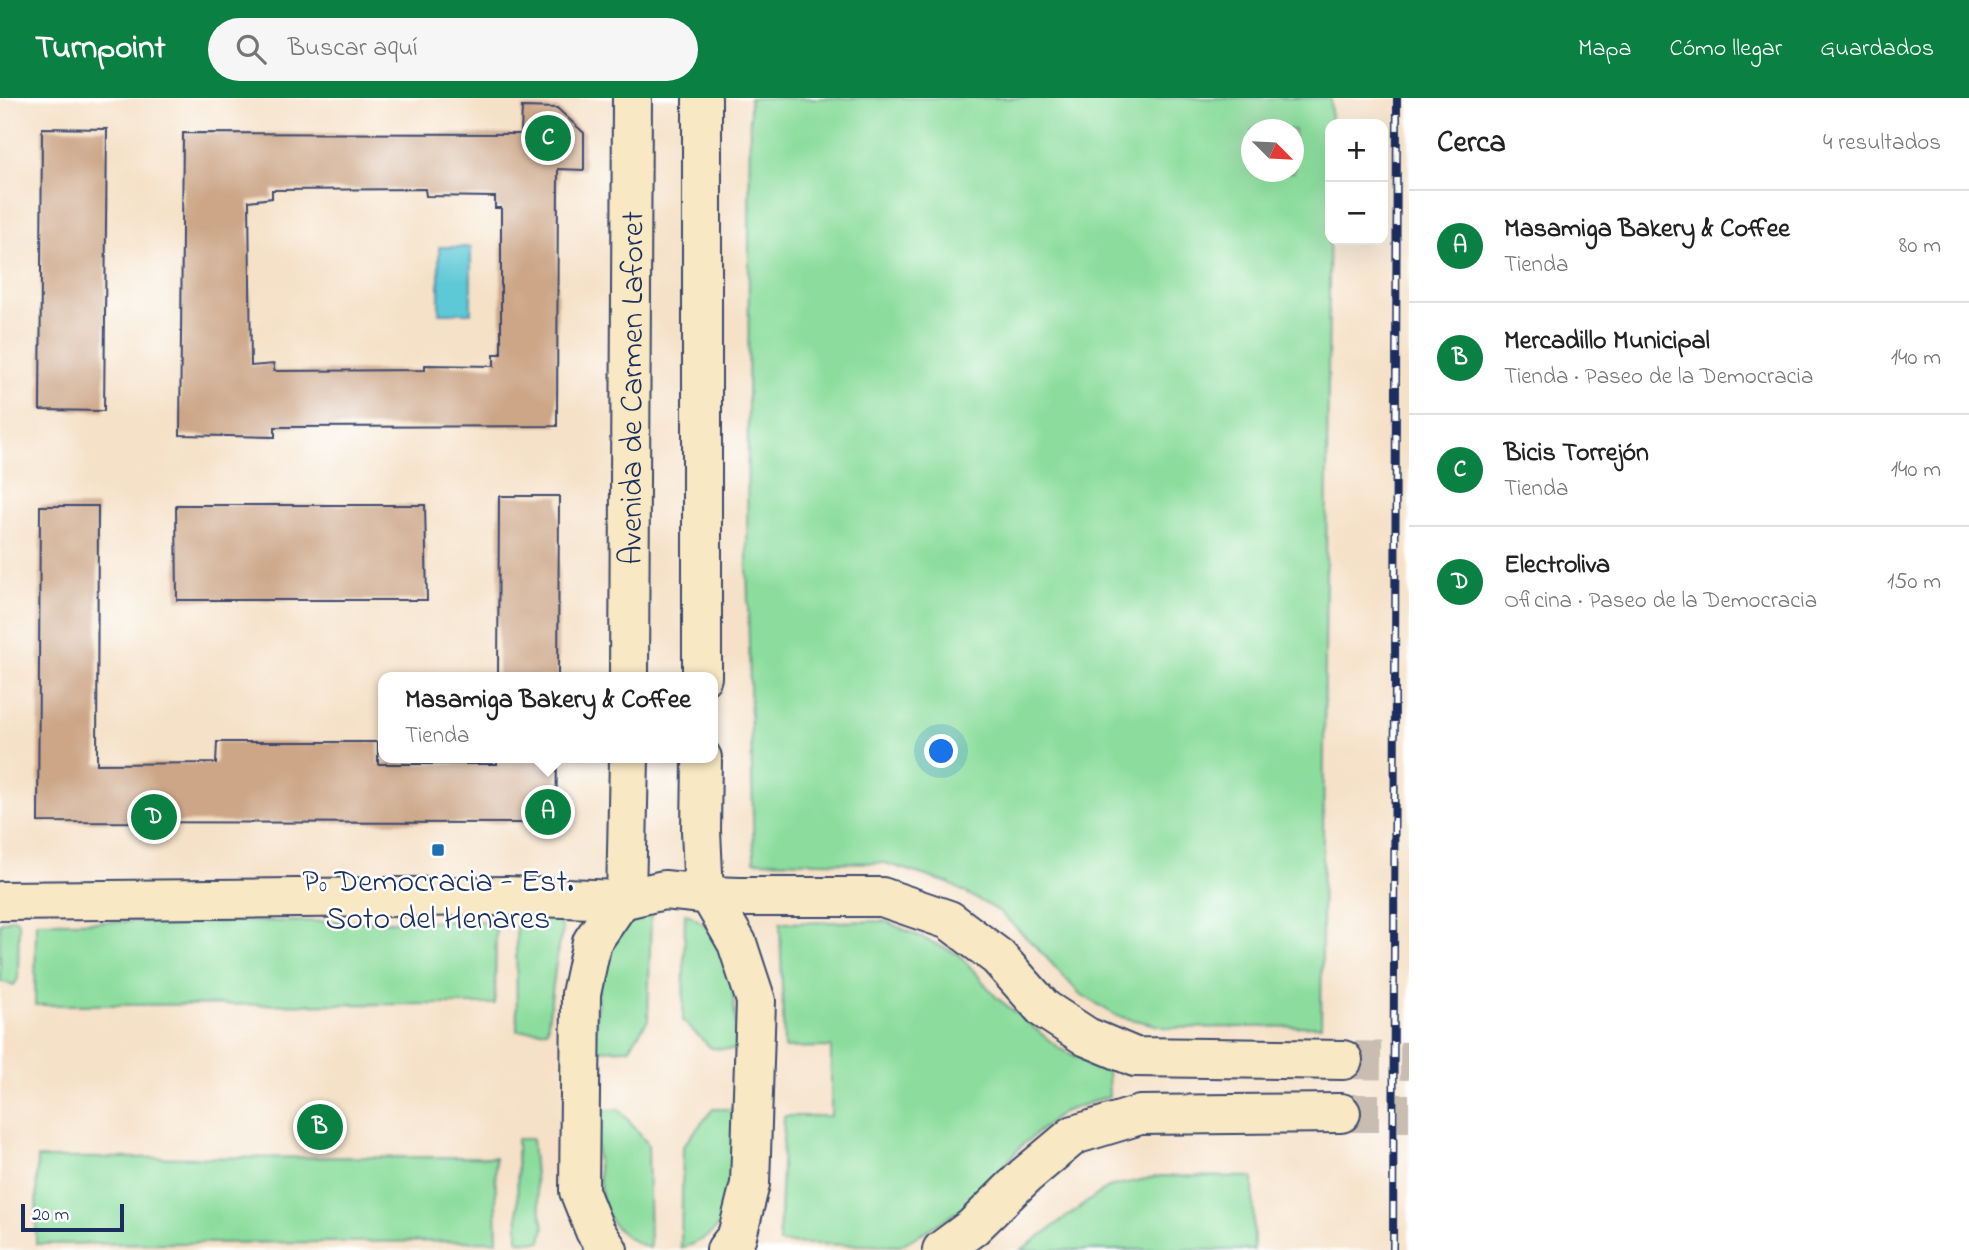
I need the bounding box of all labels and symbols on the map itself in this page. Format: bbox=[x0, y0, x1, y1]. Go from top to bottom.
pin: C bbox=[525, 112, 571, 164]
north arrow bbox=[1241, 119, 1304, 182]
street label: Avenida de Carmen Laforet bbox=[610, 211, 658, 565]
your location bbox=[924, 734, 958, 768]
pin: A bbox=[525, 786, 571, 838]
pin: D bbox=[131, 791, 177, 843]
marker: Pº Democracia - Est. Soto del Henares bbox=[430, 842, 446, 858]
place label: Pº Democracia - Est. Soto del Henares bbox=[302, 860, 574, 944]
pin: B bbox=[297, 1101, 343, 1153]
scale bar bbox=[21, 1201, 124, 1233]

